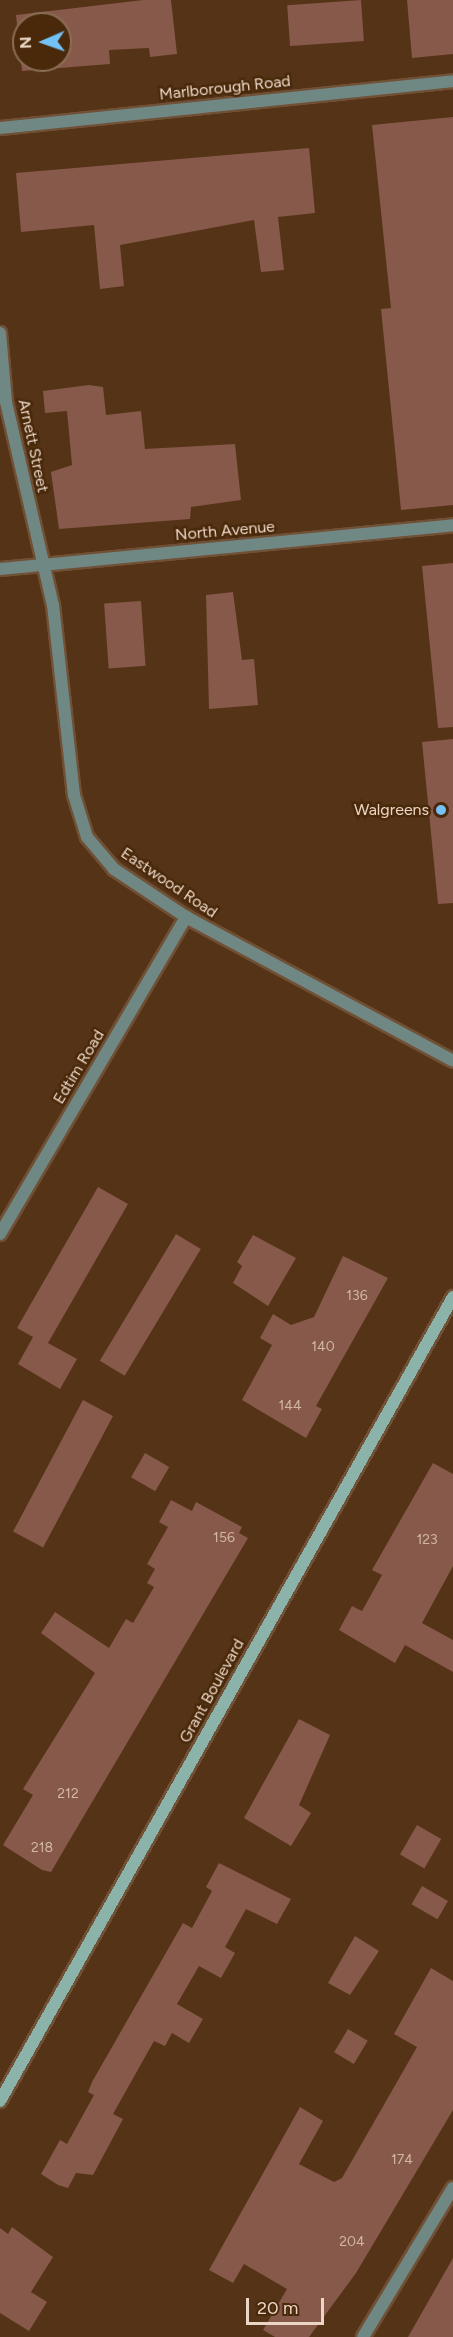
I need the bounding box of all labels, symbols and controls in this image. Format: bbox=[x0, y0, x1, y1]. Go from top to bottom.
north arrow bbox=[12, 12, 72, 72]
text: N bbox=[16, 36, 35, 49]
street label: Marlborough Road bbox=[158, 72, 292, 104]
street label: Arnett Street bbox=[14, 398, 52, 494]
street label: North Avenue bbox=[174, 517, 276, 545]
place label: Walgreens bbox=[354, 800, 429, 820]
marker: Walgreens bbox=[434, 803, 448, 817]
street label: Eastwood Road bbox=[117, 844, 221, 922]
street label: Edtim Road bbox=[49, 1026, 109, 1108]
house number: 136 bbox=[346, 1288, 368, 1304]
house number: 140 bbox=[311, 1339, 335, 1355]
house number: 144 bbox=[278, 1398, 302, 1414]
house number: 156 bbox=[213, 1530, 235, 1546]
house number: 123 bbox=[416, 1532, 438, 1548]
street label: Grant Boulevard bbox=[176, 1636, 248, 1746]
house number: 212 bbox=[57, 1786, 79, 1802]
house number: 218 bbox=[31, 1840, 53, 1856]
house number: 174 bbox=[391, 2152, 413, 2168]
house number: 204 bbox=[339, 2234, 365, 2250]
scale bar bbox=[249, 2286, 327, 2324]
text: 20 m bbox=[257, 2297, 298, 2319]

